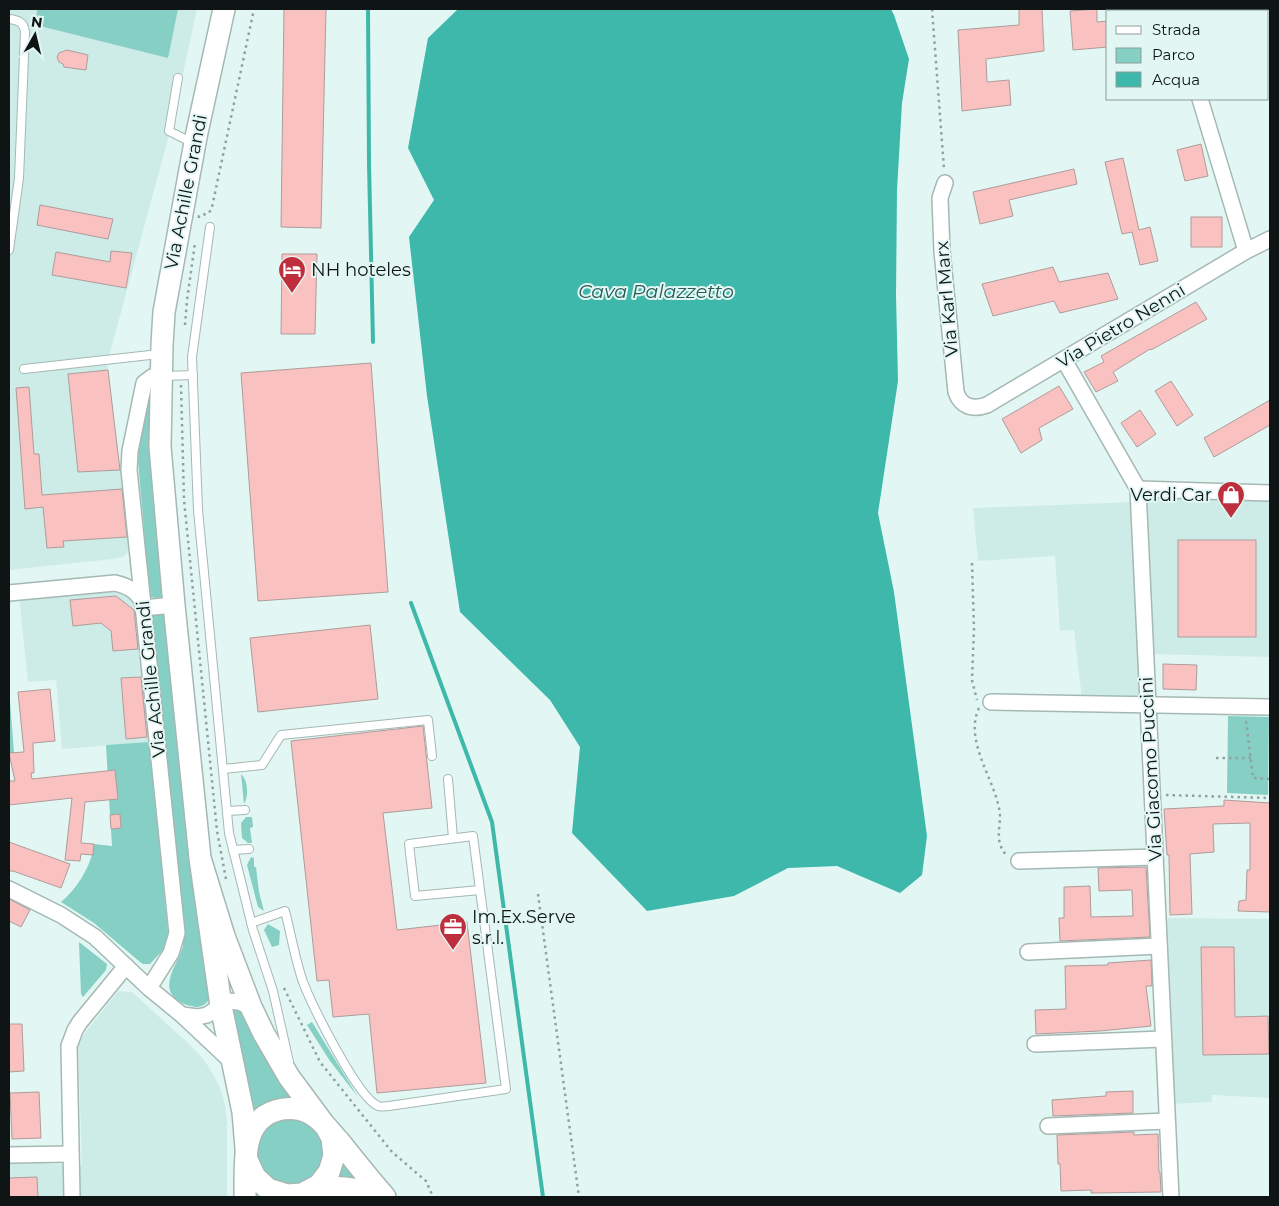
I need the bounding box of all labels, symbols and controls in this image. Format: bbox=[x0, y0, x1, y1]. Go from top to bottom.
north arrow bbox=[10, 10, 60, 60]
legend bbox=[1106, 10, 1269, 100]
text: N bbox=[30, 12, 44, 32]
text: Strada bbox=[1152, 20, 1201, 39]
text: Parco bbox=[1152, 45, 1195, 64]
text: Acqua bbox=[1152, 70, 1200, 89]
street label: Via Achille Grandi bbox=[160, 112, 212, 272]
street label: Via Karl Marx bbox=[931, 240, 963, 358]
hotel icon: NH hoteles bbox=[277, 255, 307, 294]
place label: NH hoteles bbox=[311, 259, 411, 281]
street label: Via Pietro Nenni bbox=[1053, 279, 1189, 373]
water label: Cava Palazzetto bbox=[578, 280, 734, 303]
shop icon: Verdi Car bbox=[1216, 480, 1246, 519]
place label: Verdi Car bbox=[1130, 484, 1212, 506]
street label: Via Achille Grandi bbox=[132, 599, 170, 759]
street label: Via Giacomo Puccini bbox=[1135, 676, 1167, 862]
place label: Im.Ex.Serve s.r.l. bbox=[472, 906, 576, 949]
office icon: Im.Ex.Serve s.r.l. bbox=[438, 912, 468, 951]

